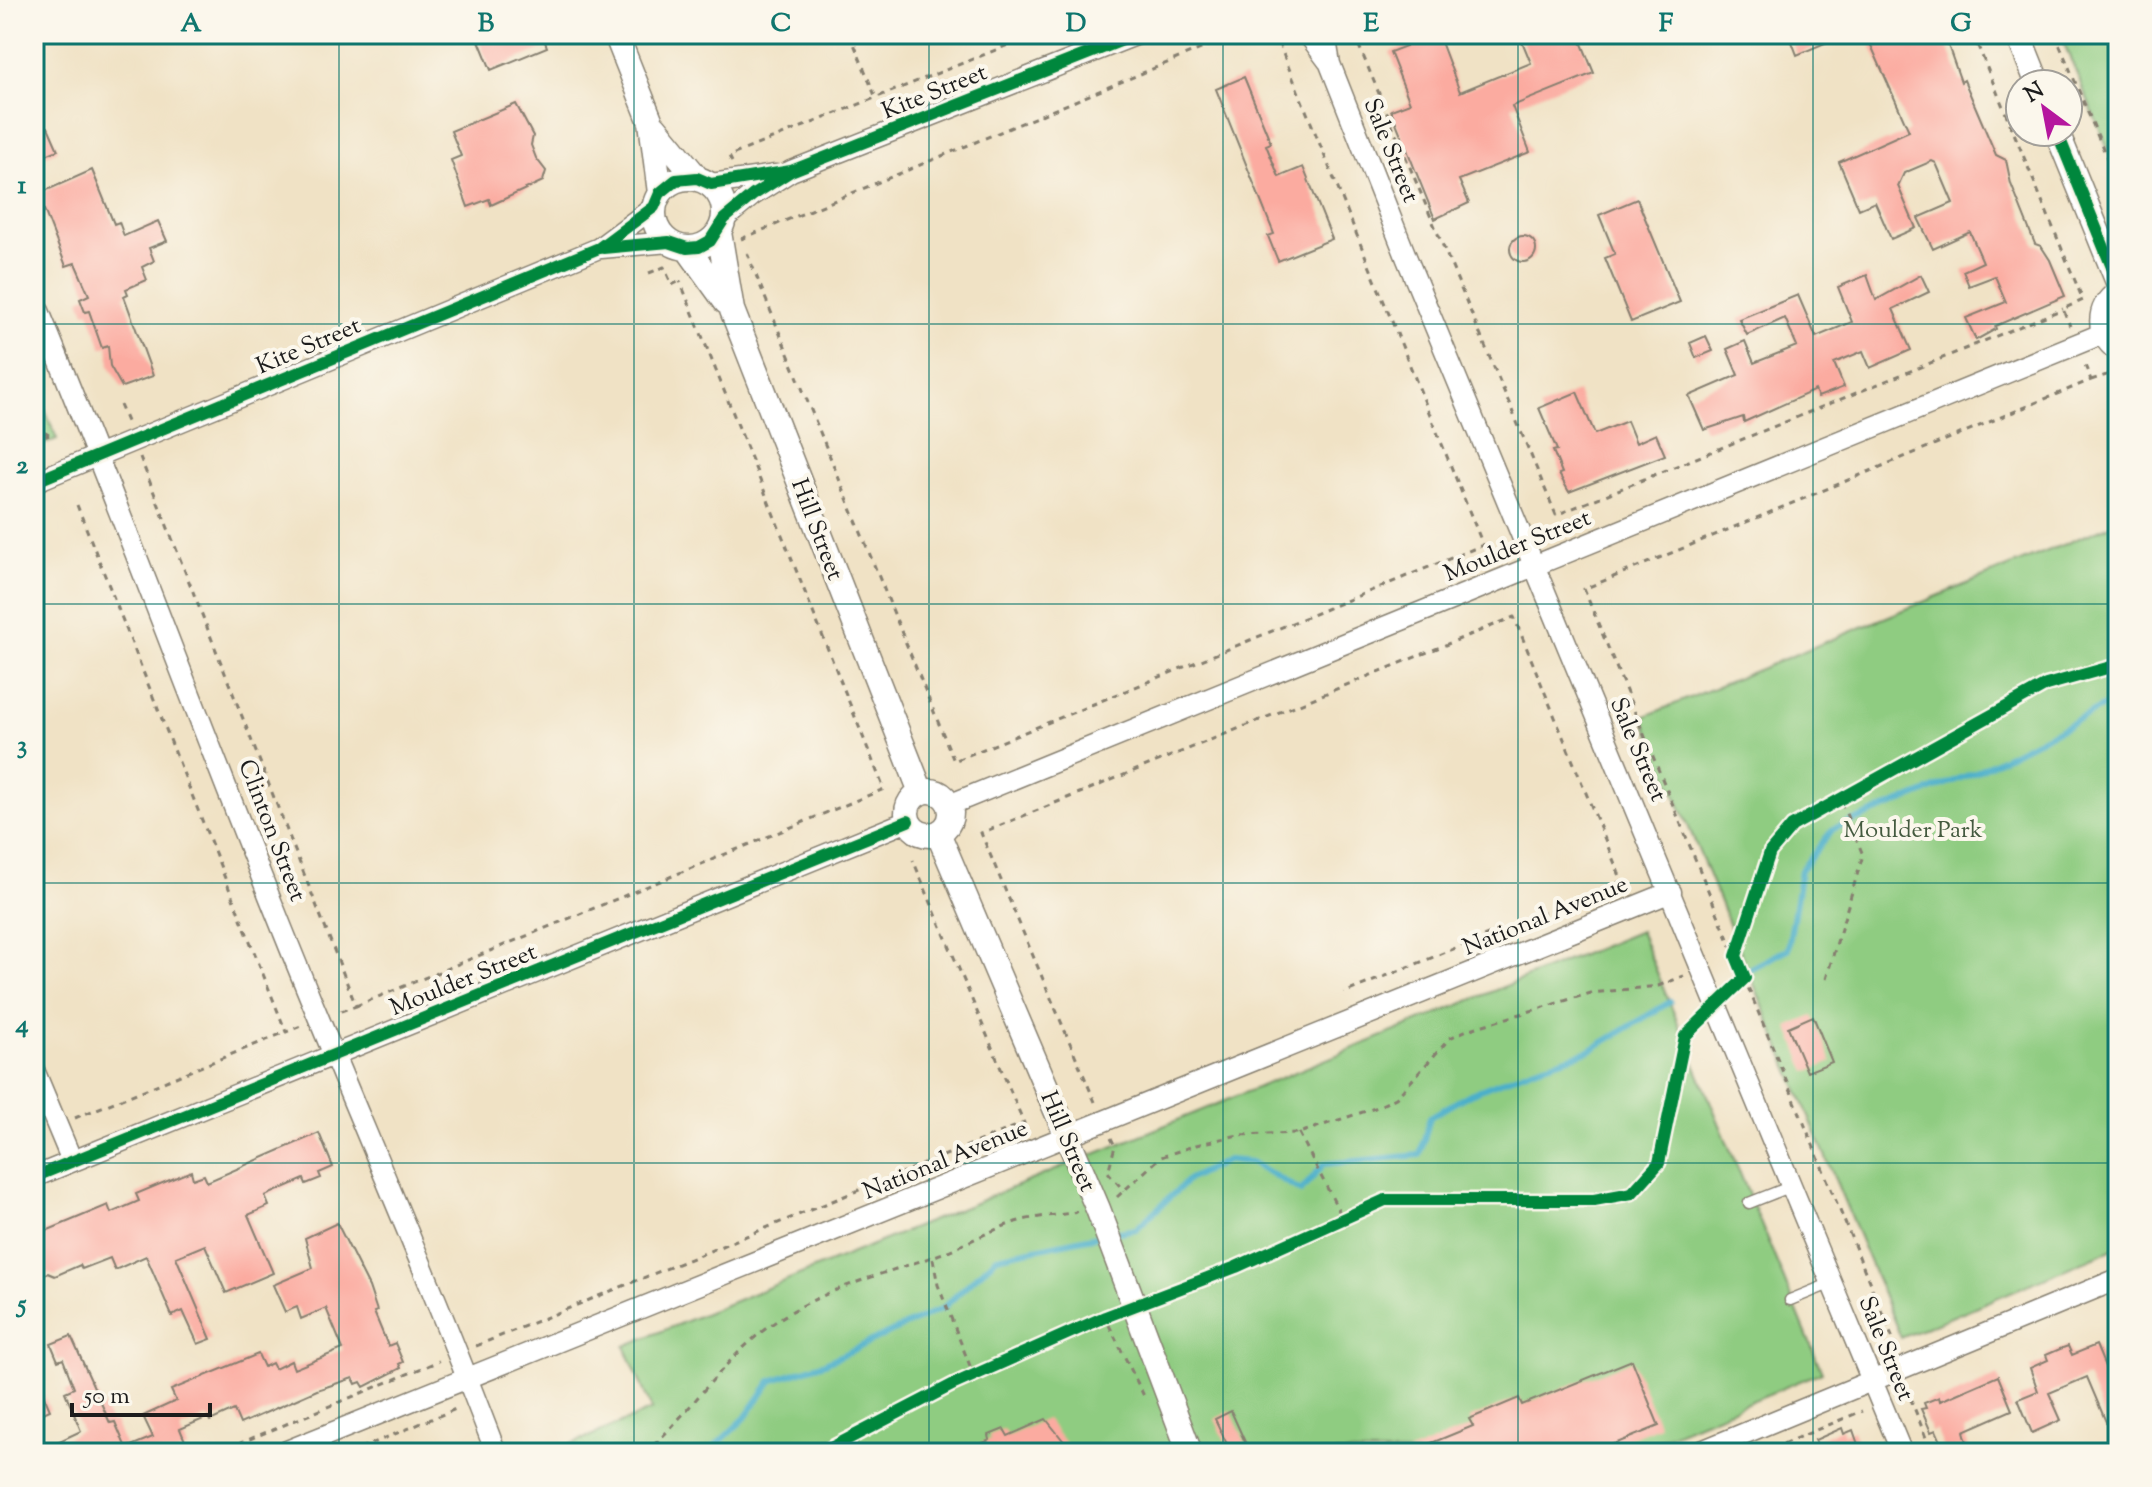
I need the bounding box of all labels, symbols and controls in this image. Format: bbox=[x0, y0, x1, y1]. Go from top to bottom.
text: A bbox=[180, 6, 202, 43]
text: B bbox=[478, 6, 495, 43]
text: C bbox=[771, 6, 791, 43]
text: D bbox=[1066, 6, 1086, 43]
text: E bbox=[1363, 6, 1379, 43]
text: F bbox=[1659, 6, 1674, 43]
text: G bbox=[1950, 6, 1972, 43]
street label: Kite Street bbox=[877, 56, 992, 129]
north arrow bbox=[2004, 68, 2084, 148]
text: N bbox=[2019, 75, 2051, 112]
street label: Sale Street bbox=[1354, 93, 1427, 208]
text: 1 bbox=[18, 168, 27, 205]
street label: Kite Street bbox=[251, 310, 366, 384]
text: 2 bbox=[16, 448, 29, 485]
street label: Hill Street bbox=[781, 474, 851, 585]
street label: Moulder Street bbox=[1439, 502, 1596, 592]
street label: Sale Street bbox=[1600, 692, 1674, 807]
text: 3 bbox=[17, 728, 27, 765]
street label: Clinton Street bbox=[228, 755, 314, 907]
park label: Moulder Park bbox=[1843, 814, 1983, 848]
street label: National Avenue bbox=[1458, 868, 1633, 965]
street label: Moulder Street bbox=[385, 936, 542, 1026]
text: 4 bbox=[14, 1007, 29, 1044]
street label: Hill Street bbox=[1031, 1086, 1104, 1197]
street label: National Avenue bbox=[858, 1112, 1033, 1209]
text: 5 bbox=[16, 1287, 27, 1324]
street label: Sale Street bbox=[1849, 1291, 1922, 1406]
scale bar bbox=[72, 1367, 210, 1417]
text: 50 m bbox=[82, 1380, 130, 1414]

